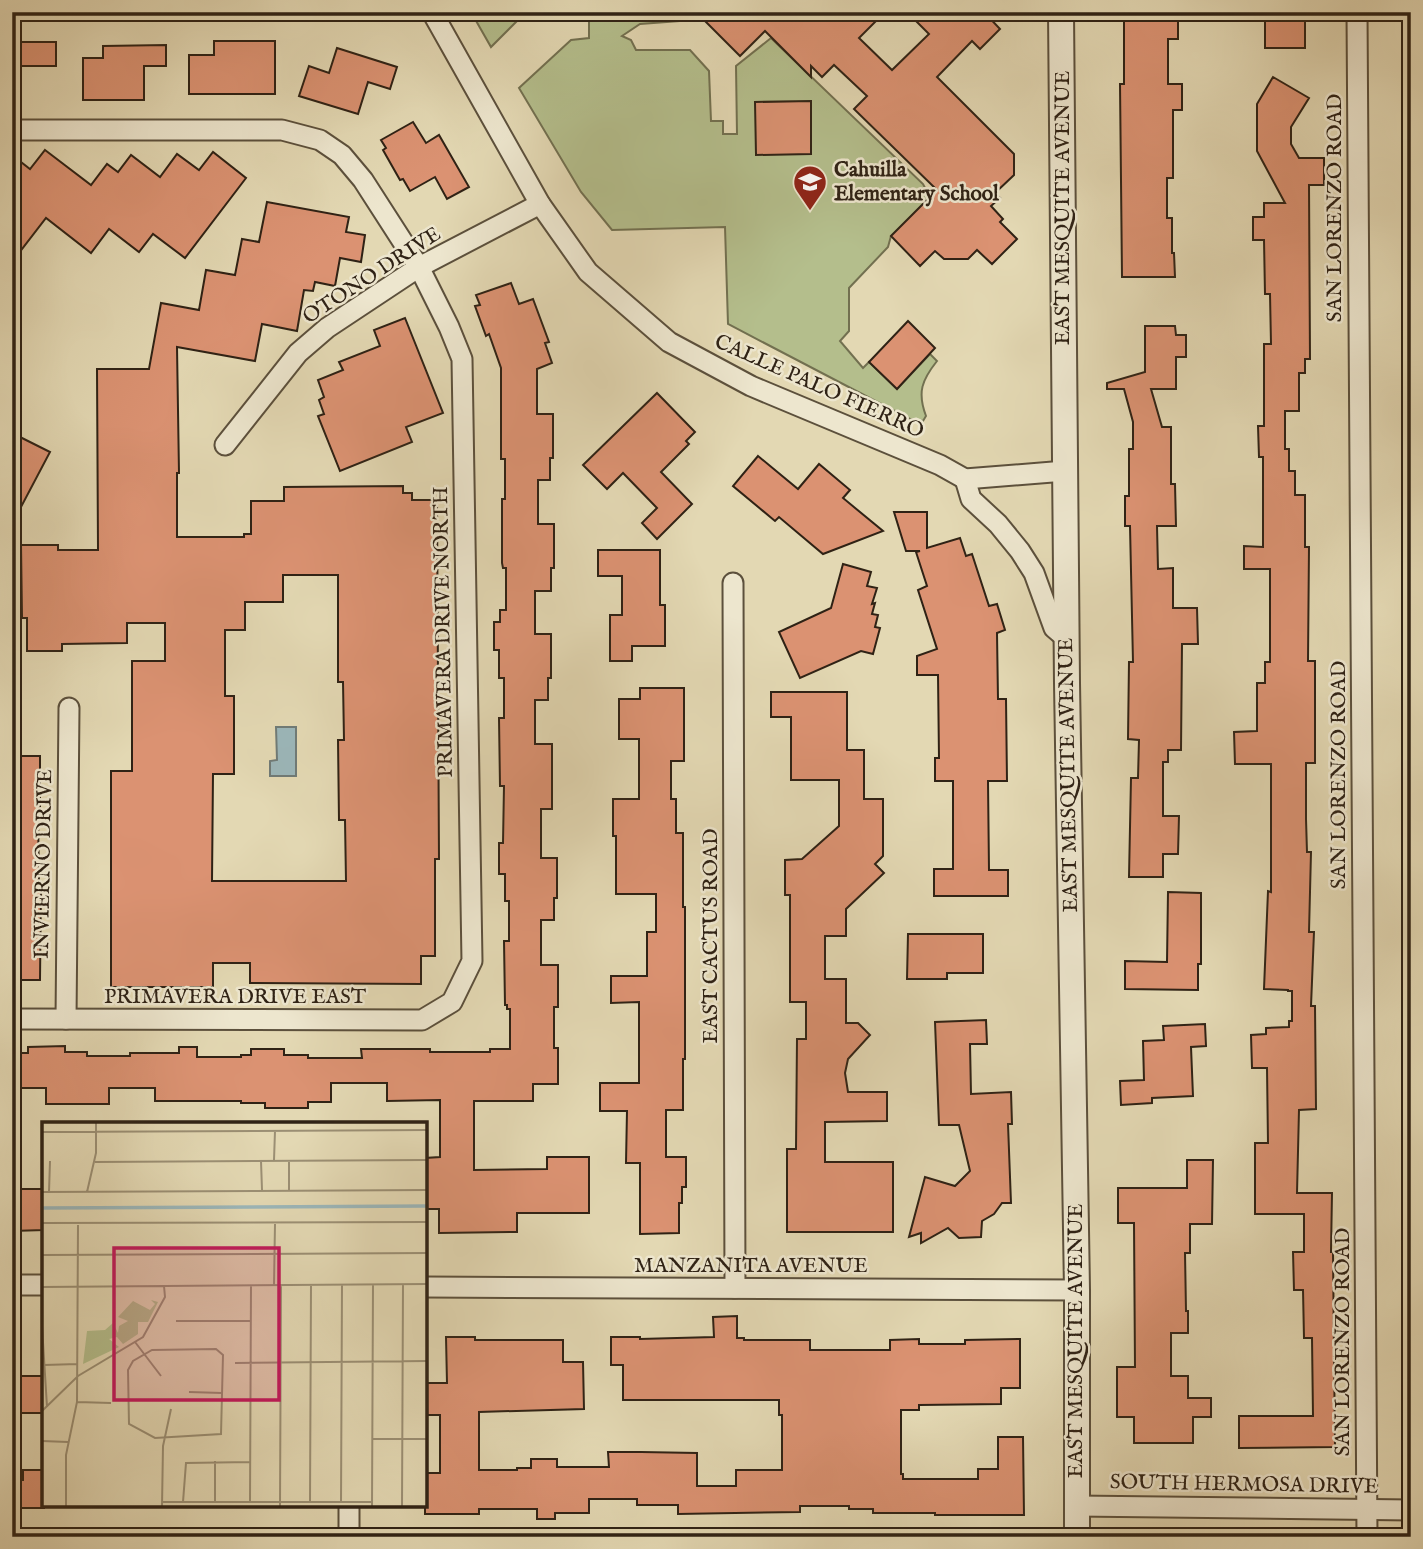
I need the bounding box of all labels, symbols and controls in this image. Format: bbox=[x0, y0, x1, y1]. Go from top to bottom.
street label: EAST MESQUITE AVENUE bbox=[1050, 71, 1077, 345]
street label: SAN LORENZO ROAD bbox=[1322, 94, 1349, 322]
place label: Cahuilla Elementary School bbox=[834, 157, 1000, 208]
school or university icon: Cahuilla Elementary School bbox=[791, 163, 829, 212]
street label: OTONO DRIVE bbox=[298, 221, 446, 331]
street label: CALLE PALO FIERRO bbox=[710, 329, 928, 445]
street label: PRIMAVERA DRIVE NORTH bbox=[428, 486, 460, 778]
street label: EAST MESQUITE AVENUE bbox=[1053, 637, 1085, 913]
street label: SAN LORENZO ROAD bbox=[1326, 661, 1353, 889]
street label: INVIERNO DRIVE bbox=[29, 769, 59, 959]
street label: EAST CACTUS ROAD bbox=[698, 828, 725, 1044]
street label: PRIMAVERA DRIVE EAST bbox=[104, 984, 367, 1011]
inset map bbox=[42, 1122, 427, 1507]
street label: EAST MESQUITE AVENUE bbox=[1063, 1204, 1090, 1478]
street label: SAN LORENZO ROAD bbox=[1330, 1228, 1357, 1456]
street label: MANZANITA AVENUE bbox=[634, 1253, 868, 1280]
street label: SOUTH HERMOSA DRIVE bbox=[1110, 1469, 1378, 1501]

